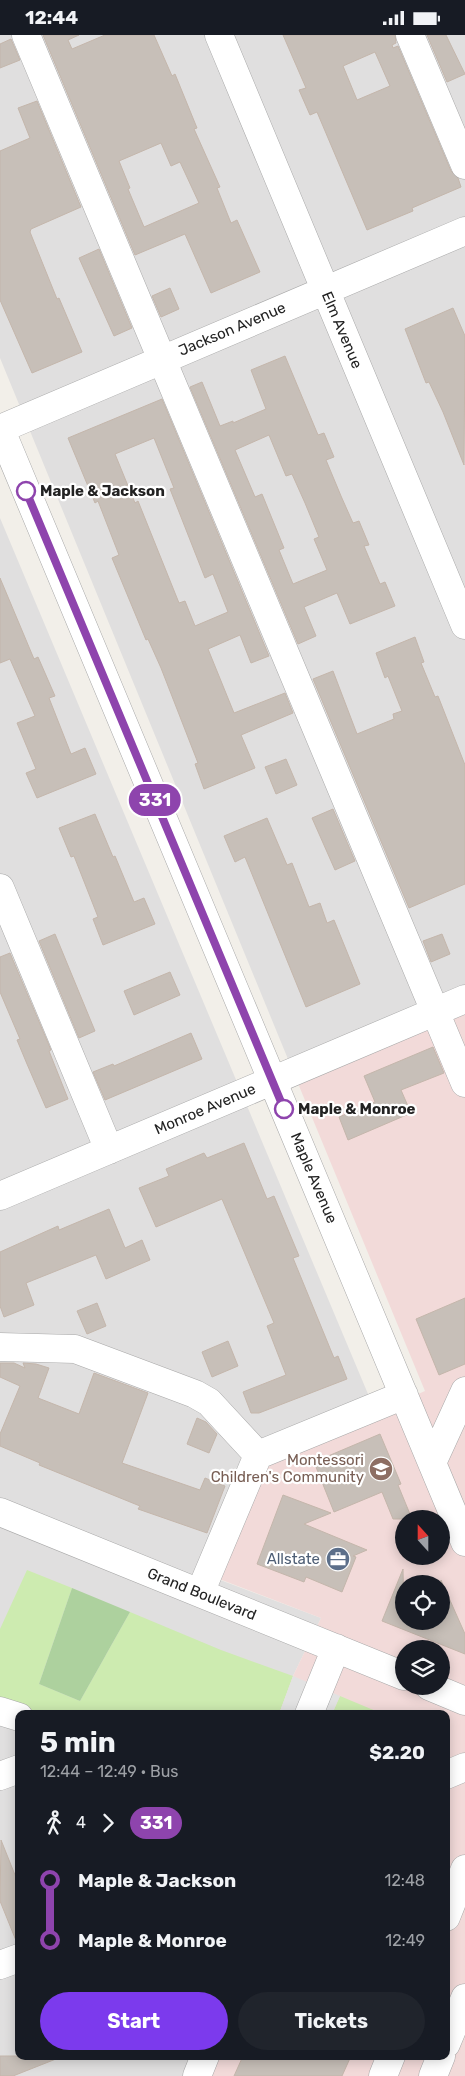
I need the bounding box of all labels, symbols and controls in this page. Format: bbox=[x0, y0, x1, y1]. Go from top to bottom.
text: 12:44 bbox=[25, 6, 78, 29]
street label: Elm Avenue bbox=[318, 289, 366, 371]
street label: Jackson Avenue bbox=[176, 298, 288, 360]
marker: Maple & Jackson bbox=[16, 481, 36, 501]
place label: Maple & Jackson bbox=[40, 482, 165, 500]
line badge: 331 bbox=[126, 784, 184, 816]
text: 331 bbox=[139, 789, 171, 811]
street label: Monroe Avenue bbox=[152, 1080, 258, 1138]
marker: Maple & Monroe bbox=[274, 1099, 294, 1119]
place label: Maple & Monroe bbox=[298, 1100, 416, 1118]
street label: Maple Avenue bbox=[287, 1130, 341, 1226]
place label: Montessori Children's Community bbox=[211, 1451, 364, 1486]
school or university icon: Montessori Children's Community bbox=[368, 1456, 394, 1482]
north arrow bbox=[395, 1510, 450, 1565]
map controls bbox=[395, 1510, 450, 1695]
office icon: Allstate bbox=[325, 1546, 351, 1572]
place label: Allstate bbox=[267, 1550, 320, 1568]
street label: Grand Boulevard bbox=[145, 1564, 259, 1624]
button: locate bbox=[395, 1575, 450, 1630]
button: layers bbox=[395, 1640, 450, 1695]
text: 5 min bbox=[40, 1726, 116, 1759]
text: $2.20 bbox=[369, 1741, 425, 1764]
text: 12:44 – 12:49 · Bus bbox=[40, 1762, 178, 1781]
icon: walk bbox=[40, 1809, 68, 1837]
icon: forward bbox=[94, 1809, 122, 1837]
text: 331 bbox=[140, 1812, 172, 1834]
text: 4 bbox=[76, 1813, 86, 1832]
text: Maple & Jackson bbox=[78, 1869, 236, 1892]
text: 12:48 bbox=[385, 1871, 425, 1890]
text: Maple & Monroe bbox=[78, 1929, 227, 1952]
text: 12:49 bbox=[385, 1931, 425, 1950]
button: Start bbox=[40, 1992, 228, 2050]
button: Tickets bbox=[238, 1992, 425, 2050]

